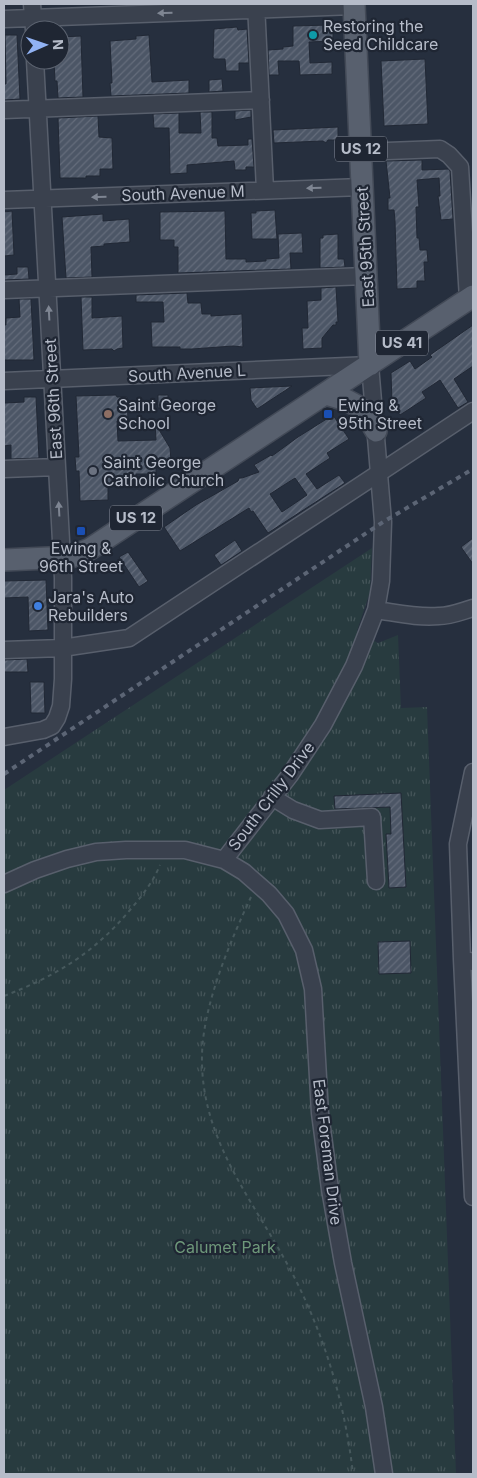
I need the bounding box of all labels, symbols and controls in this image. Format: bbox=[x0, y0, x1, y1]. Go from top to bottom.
one-way arrow bbox=[157, 9, 173, 17]
place label: Restoring the Seed Childcare bbox=[323, 16, 438, 54]
north arrow bbox=[20, 20, 70, 70]
marker: Restoring the Seed Childcare bbox=[307, 29, 319, 41]
text: N bbox=[50, 39, 67, 50]
road number: US 12 bbox=[335, 136, 387, 162]
street label: South Avenue M bbox=[121, 181, 245, 205]
one-way arrow bbox=[305, 185, 321, 193]
street label: East 95th Street bbox=[352, 186, 378, 308]
one-way arrow bbox=[90, 193, 106, 201]
one-way arrow bbox=[44, 305, 52, 321]
road number: US 41 bbox=[376, 330, 428, 356]
street label: East 96th Street bbox=[40, 338, 66, 460]
street label: South Avenue L bbox=[127, 360, 247, 386]
place label: Saint George School bbox=[118, 395, 216, 433]
place label: Ewing & 95th Street bbox=[338, 395, 422, 433]
marker: Saint George School bbox=[102, 408, 114, 420]
marker: Ewing & 95th Street bbox=[322, 408, 334, 420]
place label: Saint George Catholic Church bbox=[103, 452, 224, 490]
marker: Saint George Catholic Church bbox=[87, 465, 99, 477]
one-way arrow bbox=[55, 501, 63, 517]
road number: US 12 bbox=[110, 506, 162, 530]
marker: Ewing & 96th Street bbox=[75, 525, 87, 537]
place label: Ewing & 96th Street bbox=[39, 538, 123, 576]
place label: Jara's Auto Rebuilders bbox=[48, 587, 134, 625]
marker: Jara's Auto Rebuilders bbox=[32, 600, 44, 612]
street label: South Crilly Drive bbox=[223, 738, 319, 854]
street label: East Foreman Drive bbox=[309, 1078, 347, 1226]
park label: Calumet Park bbox=[174, 1237, 276, 1257]

